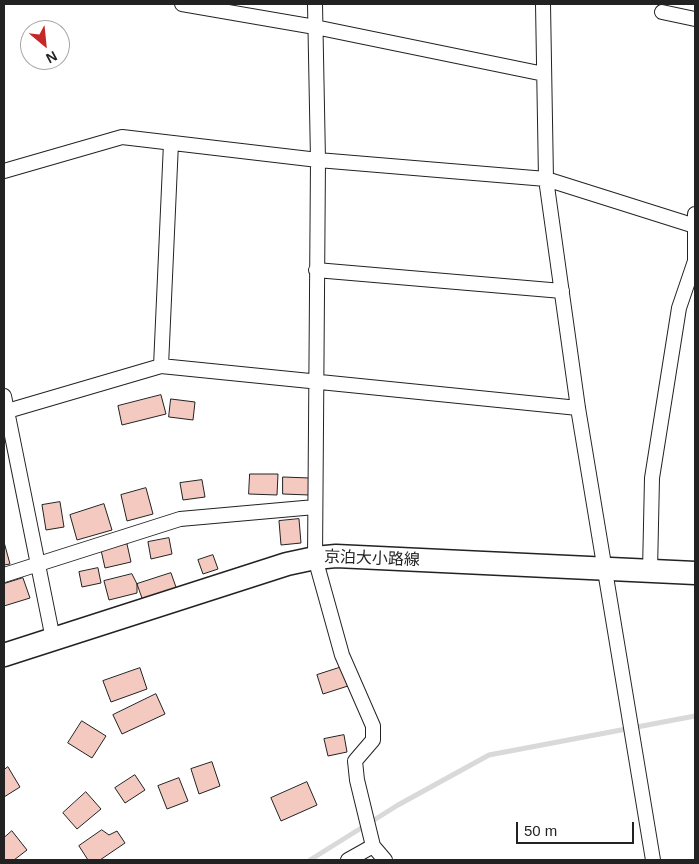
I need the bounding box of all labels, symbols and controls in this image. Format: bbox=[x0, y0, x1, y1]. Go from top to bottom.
north arrow bbox=[20, 20, 70, 70]
text: N bbox=[43, 48, 60, 67]
street label: 京泊大小路線 bbox=[324, 548, 420, 570]
scale bar bbox=[519, 812, 636, 844]
text: 50 m bbox=[524, 822, 557, 839]

